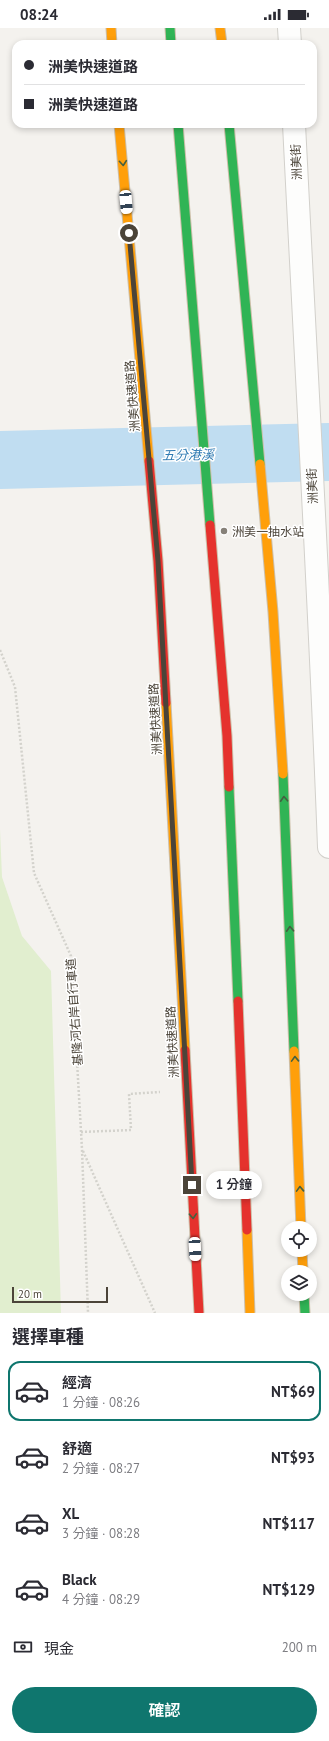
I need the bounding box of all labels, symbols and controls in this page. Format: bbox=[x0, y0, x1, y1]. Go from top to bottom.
text: 08:24 bbox=[20, 5, 58, 24]
text: 洲美快速道路 bbox=[48, 57, 138, 76]
text: 洲美快速道路 bbox=[48, 95, 138, 114]
street label: 洲美街 bbox=[288, 144, 304, 180]
one-way arrow bbox=[118, 160, 127, 166]
car bbox=[119, 190, 133, 214]
route start bbox=[120, 224, 138, 242]
street label: 洲美快速道路 bbox=[121, 359, 143, 433]
water label: 五分港溪 bbox=[162, 446, 216, 464]
street label: 洲美街 bbox=[304, 468, 320, 504]
place label: 洲美一抽水站 bbox=[232, 524, 304, 539]
marker: 洲美一抽水站 bbox=[219, 526, 229, 536]
street label: 洲美快速道路 bbox=[146, 683, 164, 755]
one-way arrow bbox=[280, 796, 289, 802]
one-way arrow bbox=[286, 926, 294, 932]
street label: 基隆河右岸自行車道 bbox=[63, 958, 85, 1066]
street label: 洲美快速道路 bbox=[163, 1006, 181, 1078]
one-way arrow bbox=[291, 1056, 300, 1062]
callout: 1 分鐘 bbox=[206, 1171, 262, 1199]
route end bbox=[183, 1176, 201, 1194]
text: 1 分鐘 bbox=[216, 1176, 252, 1193]
one-way arrow bbox=[296, 1186, 304, 1192]
one-way arrow bbox=[189, 1213, 198, 1219]
map controls bbox=[281, 1221, 317, 1301]
button: locate bbox=[281, 1221, 317, 1257]
car bbox=[188, 1237, 202, 1261]
button: layers bbox=[281, 1265, 317, 1301]
scale bar bbox=[12, 1285, 108, 1304]
text: 20 m bbox=[18, 1287, 42, 1301]
text: 選擇車種 bbox=[12, 1325, 84, 1348]
icon: car bbox=[14, 1373, 50, 1409]
text: 經濟 bbox=[62, 1373, 92, 1392]
text: NT$69 bbox=[271, 1382, 315, 1401]
text: 1 分鐘 · 08:26 bbox=[62, 1394, 140, 1411]
icon: car bbox=[14, 1439, 50, 1475]
text: 舒適 bbox=[62, 1439, 92, 1458]
text: NT$93 bbox=[271, 1448, 315, 1467]
text: 2 分鐘 · 08:27 bbox=[62, 1460, 140, 1477]
text: XL bbox=[62, 1504, 79, 1523]
icon: car bbox=[14, 1505, 50, 1541]
text: NT$117 bbox=[263, 1514, 315, 1533]
text: 3 分鐘 · 08:28 bbox=[62, 1525, 140, 1542]
text: Black bbox=[62, 1570, 97, 1589]
icon: car bbox=[14, 1571, 50, 1607]
text: NT$129 bbox=[263, 1580, 315, 1599]
text: 4 分鐘 · 08:29 bbox=[62, 1591, 140, 1608]
icon: cash bbox=[12, 1636, 34, 1658]
text: 現金 bbox=[44, 1639, 74, 1658]
text: 200 m bbox=[282, 1639, 317, 1656]
button: 確認 bbox=[12, 1687, 317, 1733]

